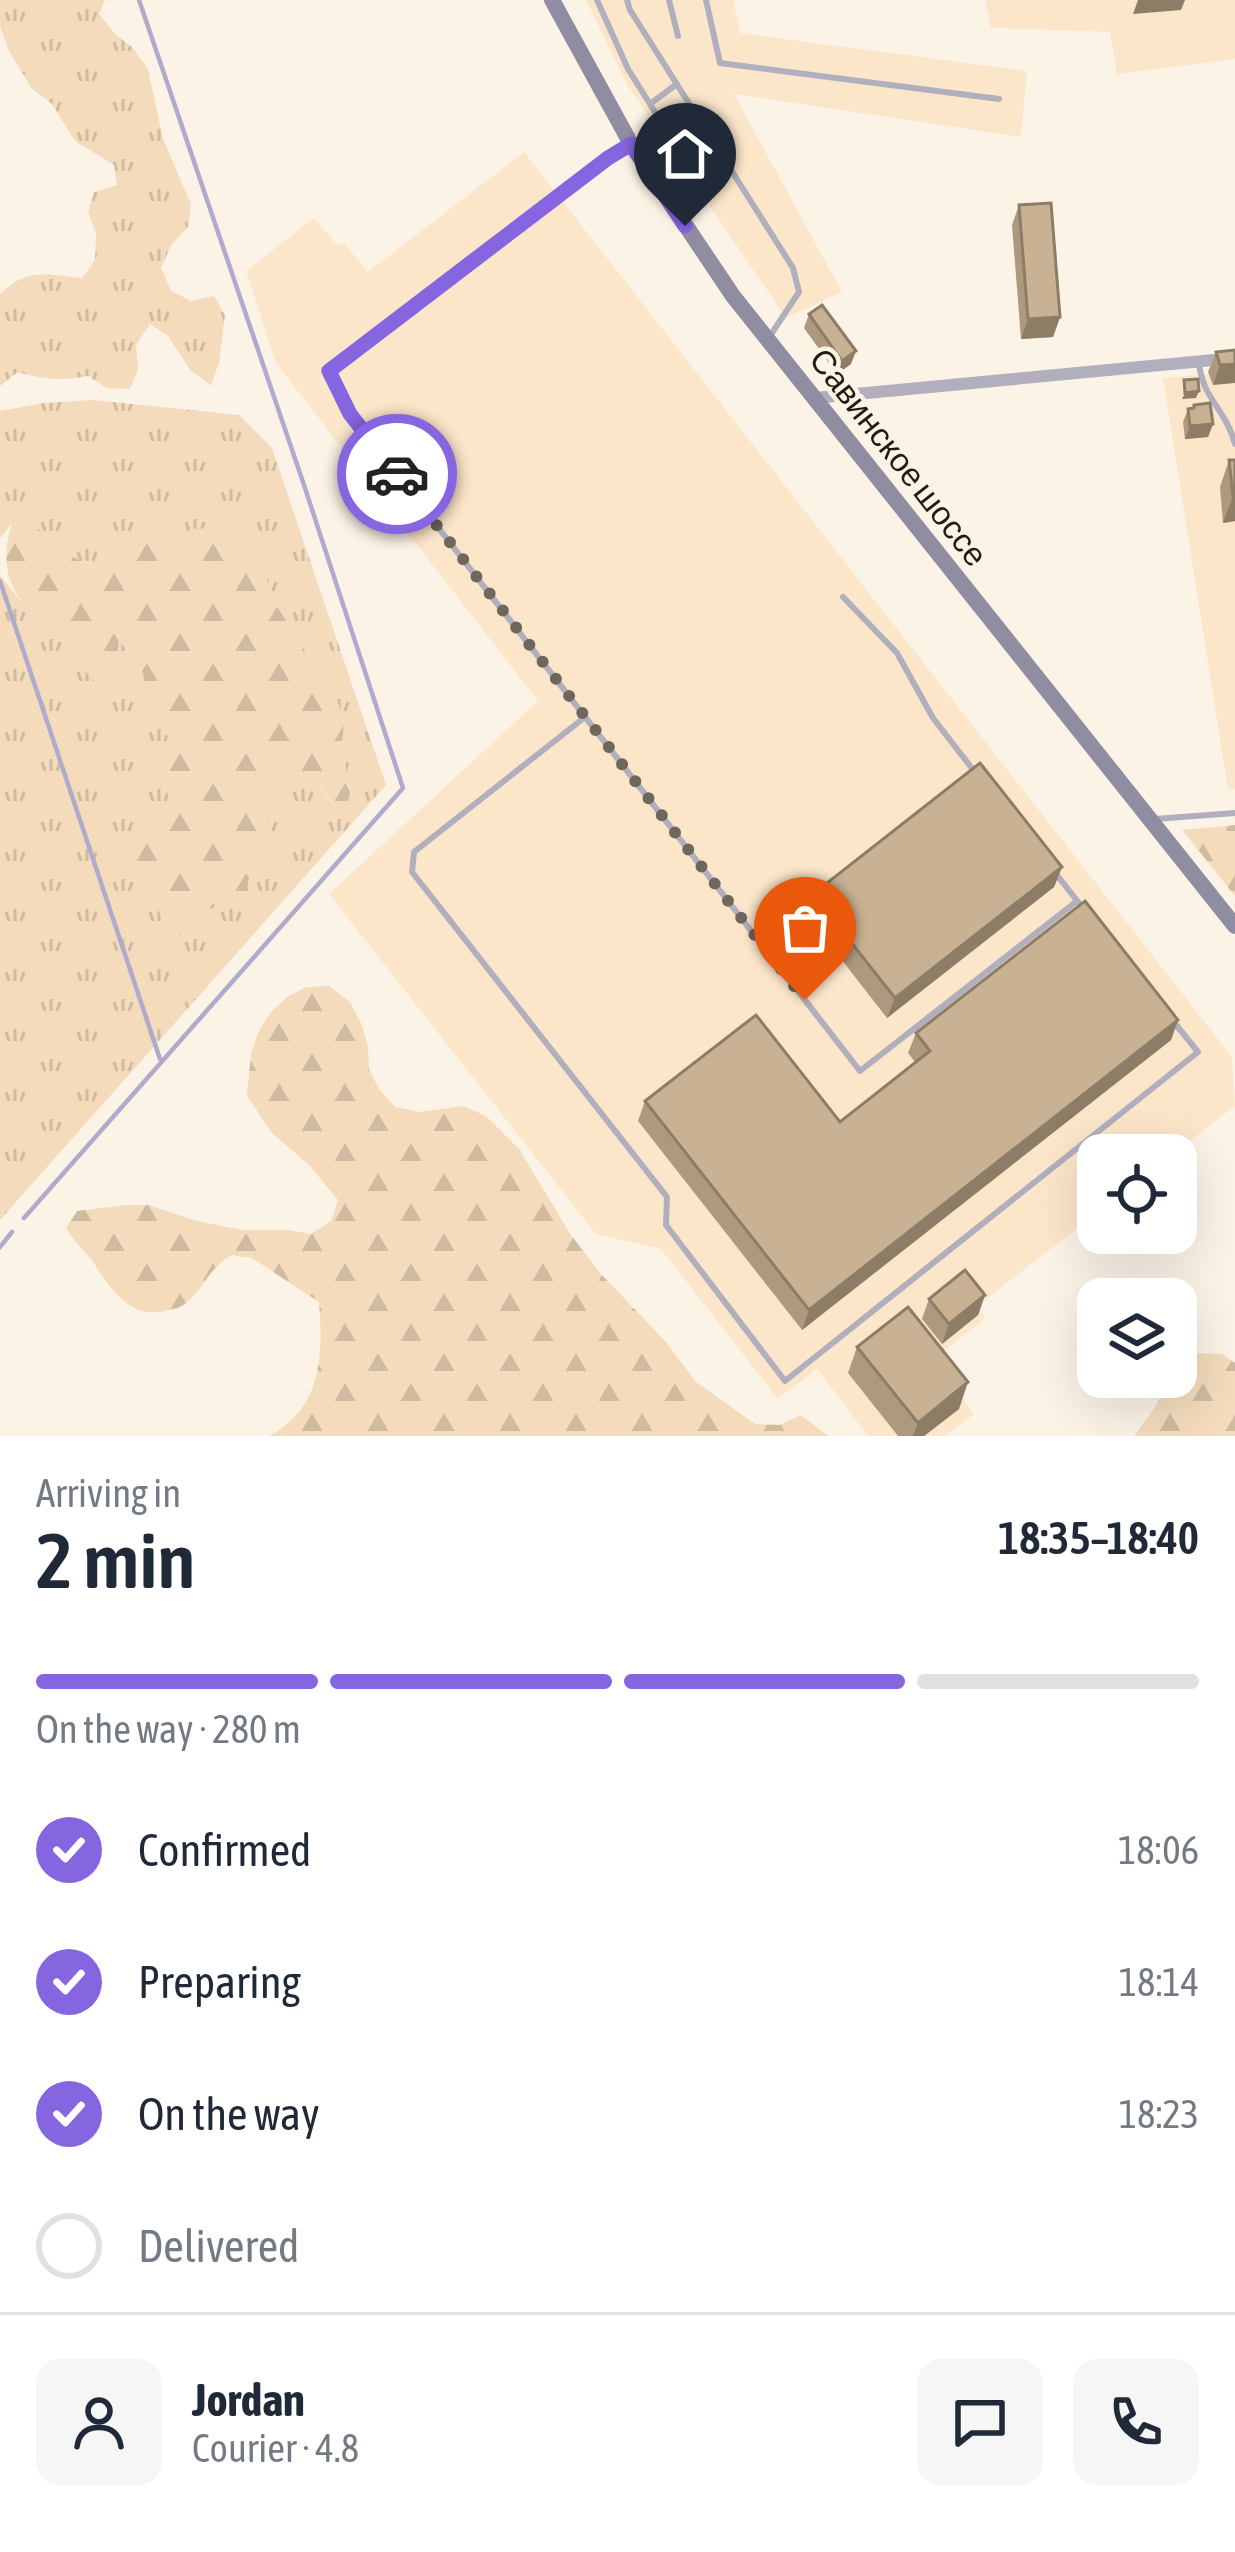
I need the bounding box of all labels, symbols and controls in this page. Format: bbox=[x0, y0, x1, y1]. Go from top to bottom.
pin bbox=[634, 103, 736, 226]
icon: home bbox=[652, 121, 718, 187]
street label: Савинское шоссе bbox=[802, 341, 996, 573]
courier bbox=[337, 414, 457, 534]
icon: car bbox=[364, 441, 430, 507]
pin bbox=[754, 877, 856, 1000]
icon: bag bbox=[772, 895, 838, 961]
map controls bbox=[1077, 1134, 1197, 1398]
button: locate bbox=[1077, 1134, 1197, 1254]
button: layers bbox=[1077, 1278, 1197, 1398]
text: Arriving in bbox=[36, 1471, 181, 1515]
text: 18:35–18:40 bbox=[998, 1512, 1199, 1564]
text: 2 min bbox=[36, 1515, 195, 1605]
text: On the way · 280 m bbox=[36, 1707, 301, 1751]
icon: check bbox=[36, 1817, 102, 1883]
text: Confirmed bbox=[138, 1824, 311, 1876]
text: 18:06 bbox=[1118, 1828, 1199, 1872]
icon: check bbox=[36, 1949, 102, 2015]
text: Preparing bbox=[138, 1956, 301, 2008]
text: 18:14 bbox=[1119, 1960, 1199, 2004]
icon: check bbox=[36, 2081, 102, 2147]
text: On the way bbox=[138, 2088, 320, 2140]
text: 18:23 bbox=[1119, 2092, 1199, 2136]
text: Delivered bbox=[138, 2220, 299, 2272]
button: person bbox=[36, 2359, 162, 2485]
button: chat bbox=[917, 2359, 1043, 2485]
button: phone bbox=[1073, 2359, 1199, 2485]
text: Jordan bbox=[192, 2374, 305, 2426]
text: Courier · 4.8 bbox=[192, 2426, 359, 2470]

